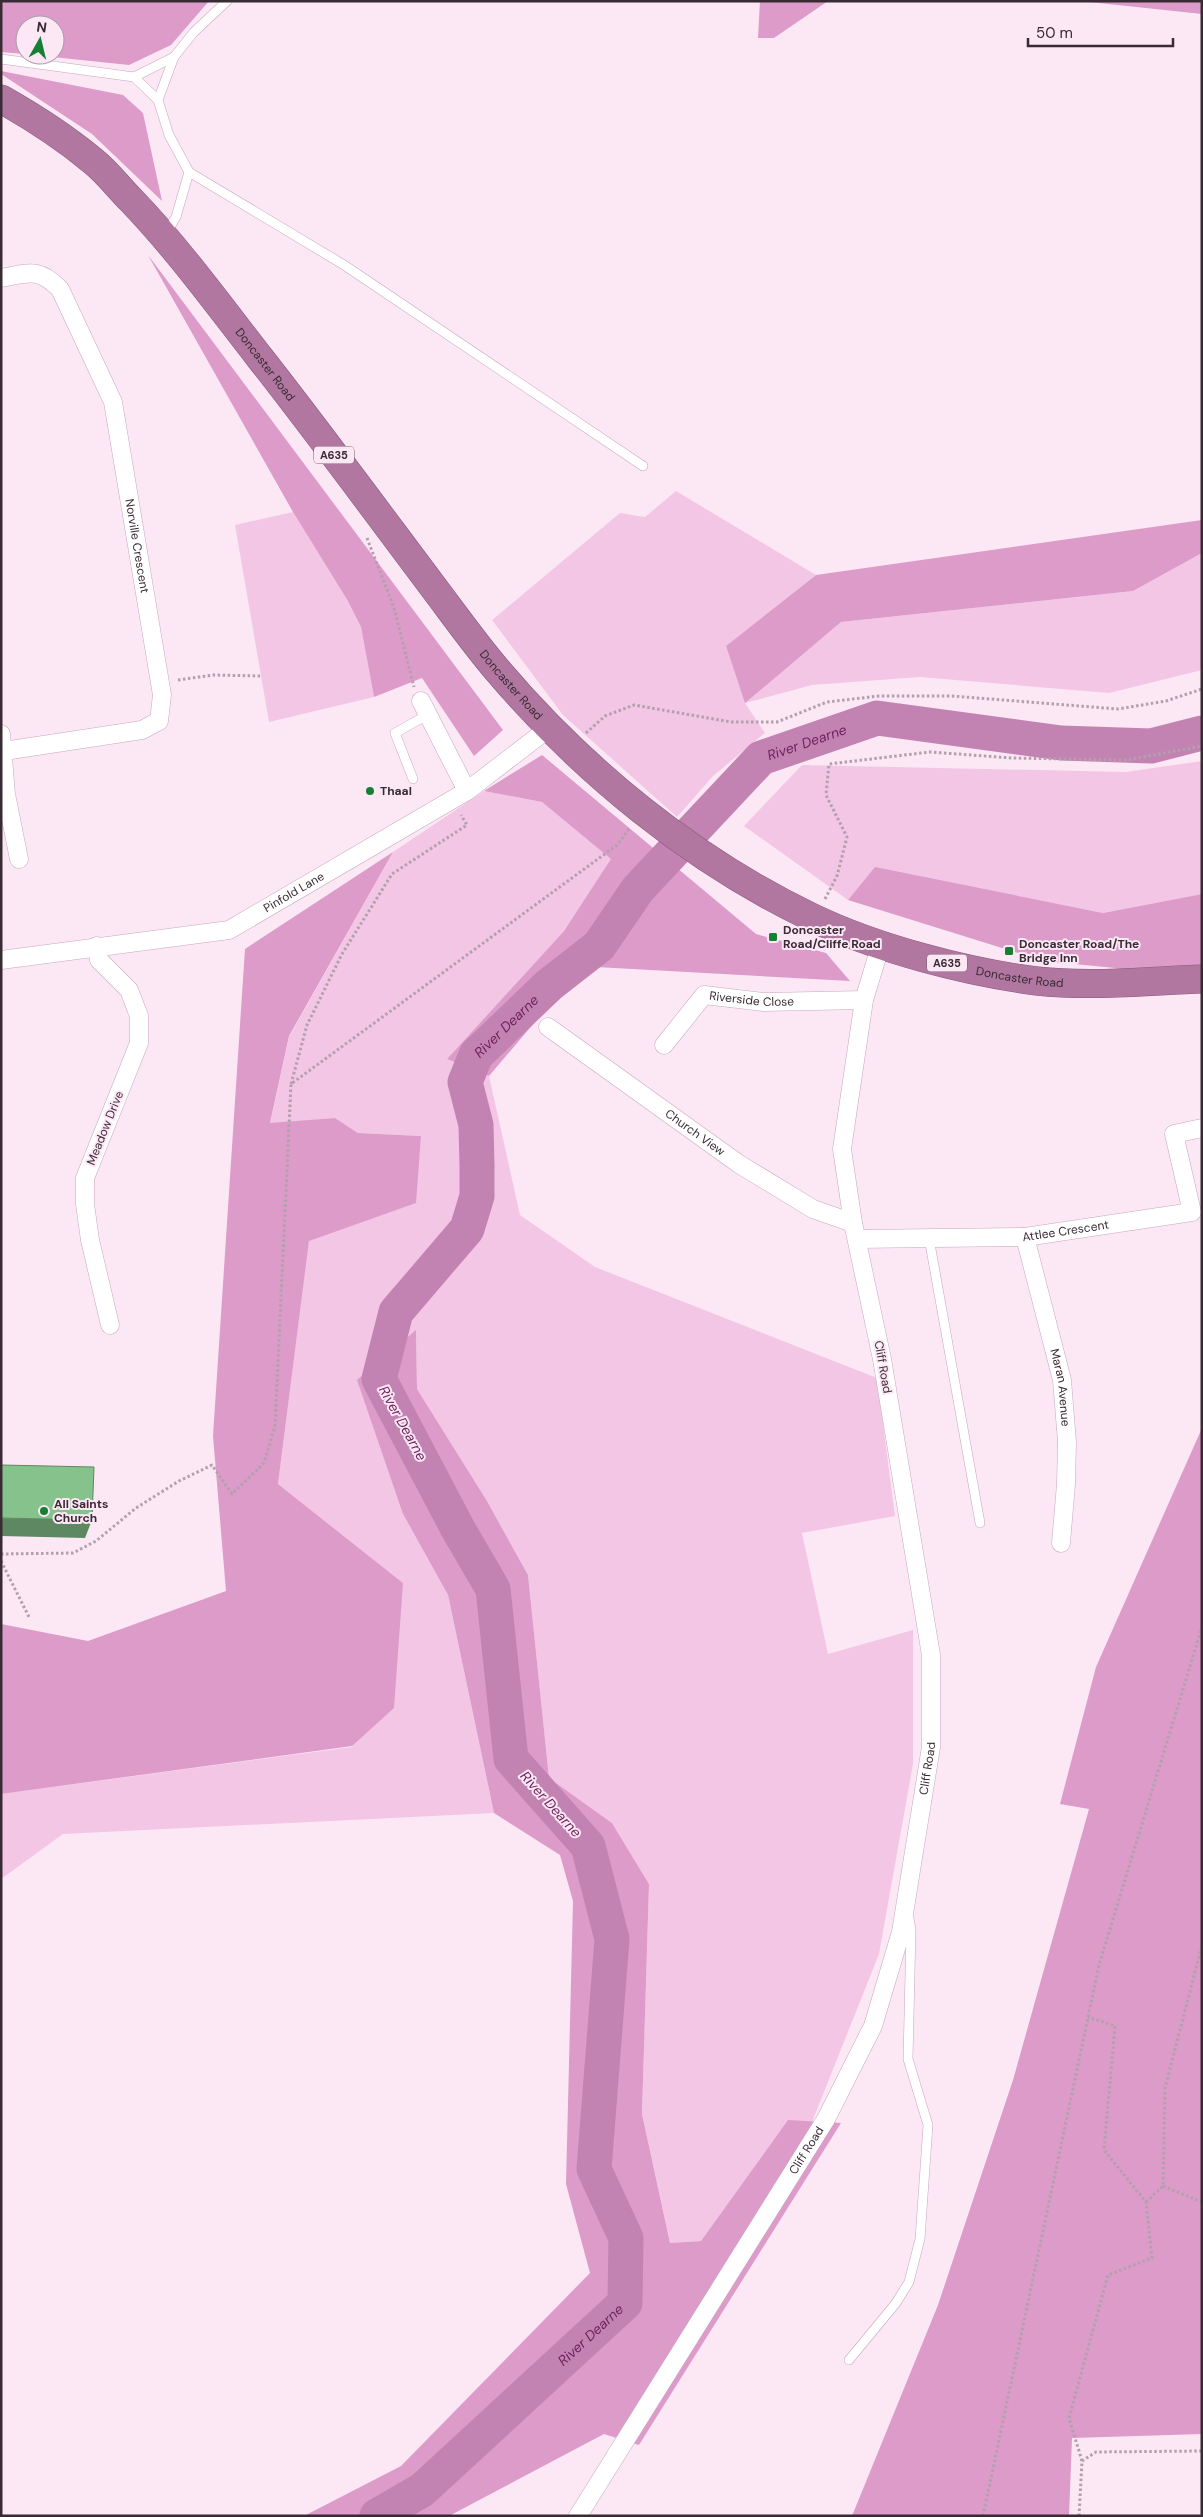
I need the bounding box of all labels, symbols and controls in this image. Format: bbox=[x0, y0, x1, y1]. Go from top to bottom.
north arrow bbox=[15, 15, 65, 65]
scale bar bbox=[1028, 15, 1173, 47]
text: N bbox=[35, 18, 48, 37]
text: 50 m bbox=[1036, 23, 1073, 43]
street label: Doncaster Road bbox=[232, 325, 299, 404]
road number: A635 bbox=[314, 446, 354, 464]
street label: Norville Crescent bbox=[121, 498, 153, 595]
street label: Doncaster Road bbox=[476, 647, 546, 723]
water label: River Dearne bbox=[765, 720, 849, 764]
place label: Thaal bbox=[380, 783, 412, 799]
marker: Thaal bbox=[364, 785, 376, 797]
street label: Pinfold Lane bbox=[261, 868, 327, 916]
place label: Doncaster Road/Cliffe Road bbox=[783, 922, 881, 952]
marker: Doncaster Road/Cliffe Road bbox=[767, 931, 779, 943]
place label: Doncaster Road/The Bridge Inn bbox=[1019, 936, 1139, 966]
marker: Doncaster Road/The Bridge Inn bbox=[1003, 945, 1015, 957]
road number: A635 bbox=[927, 954, 967, 971]
street label: Doncaster Road bbox=[975, 963, 1064, 991]
street label: Riverside Close bbox=[708, 988, 794, 1010]
water label: River Dearne bbox=[470, 991, 542, 1061]
street label: Meadow Drive bbox=[83, 1088, 127, 1167]
street label: Church View bbox=[662, 1106, 728, 1159]
street label: Attlee Crescent bbox=[1021, 1217, 1110, 1245]
street label: Cliff Road bbox=[870, 1339, 896, 1395]
street label: Maran Avenue bbox=[1046, 1347, 1074, 1427]
water label: River Dearne bbox=[375, 1382, 431, 1464]
place label: All Saints Church bbox=[54, 1496, 108, 1526]
marker: All Saints Church bbox=[38, 1505, 50, 1517]
street label: Cliff Road bbox=[915, 1742, 939, 1796]
water label: River Dearne bbox=[517, 1767, 585, 1841]
street label: Cliff Road bbox=[785, 2124, 827, 2177]
water label: River Dearne bbox=[554, 2300, 627, 2370]

